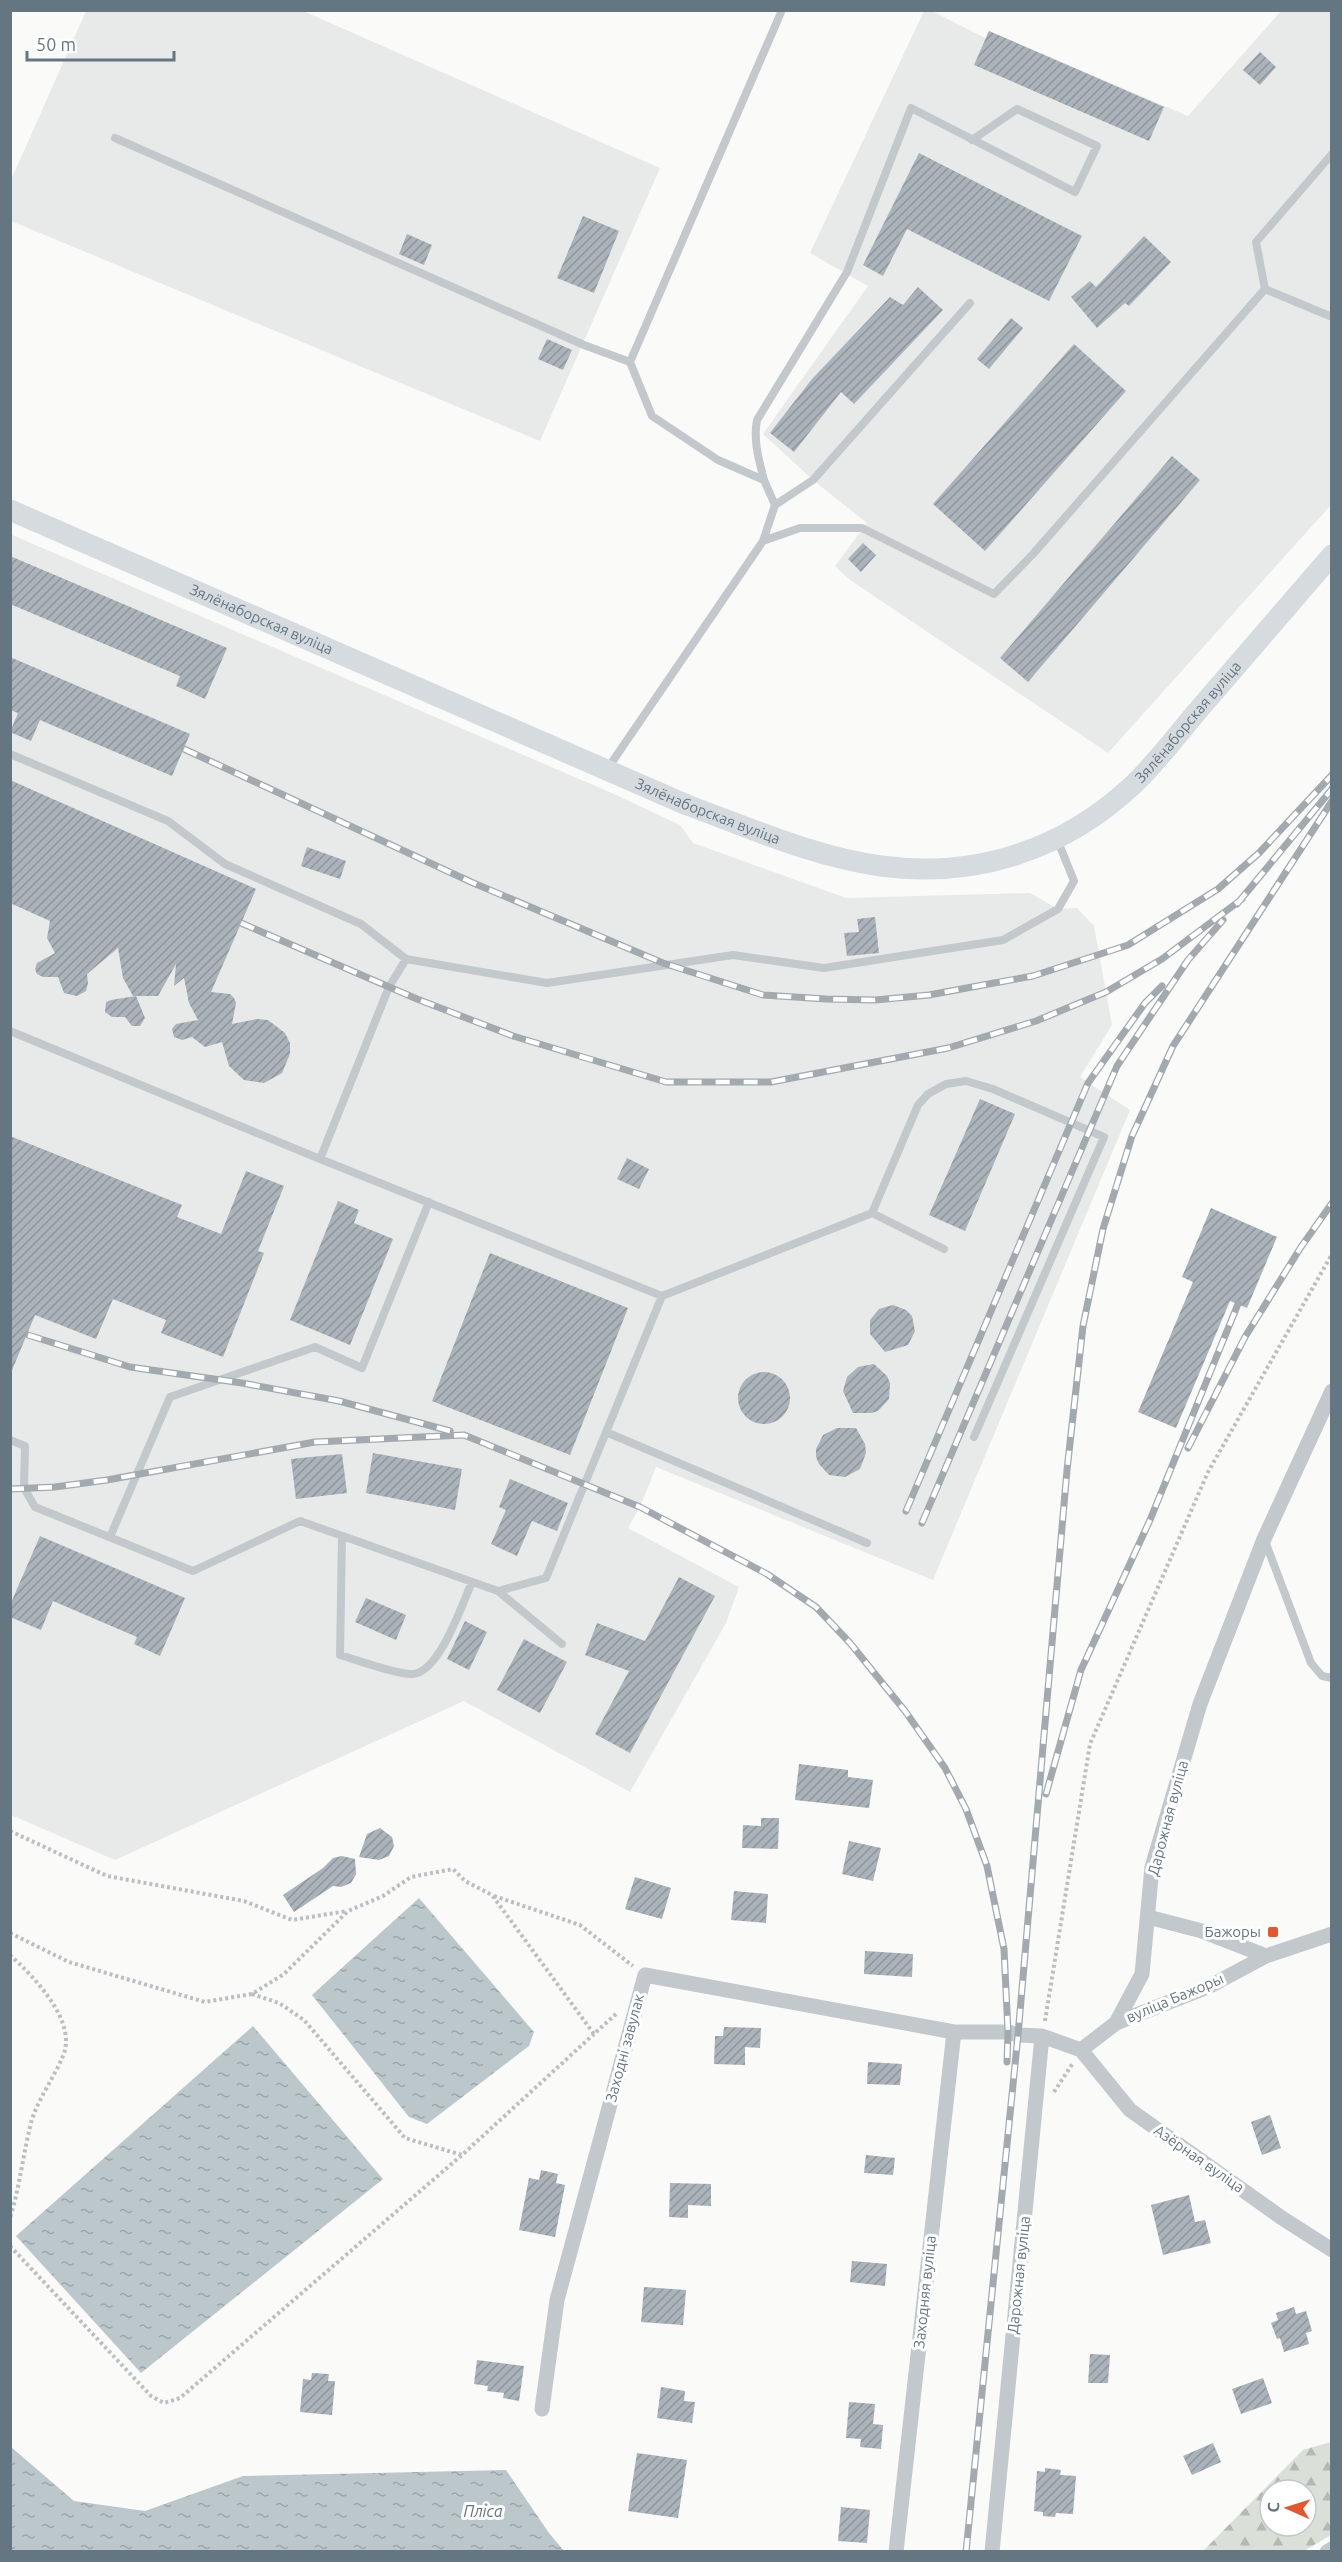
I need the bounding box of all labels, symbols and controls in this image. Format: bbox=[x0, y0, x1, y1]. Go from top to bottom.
scale bar bbox=[27, 24, 174, 62]
text: 50 m bbox=[36, 34, 76, 54]
street label: Зялёнаборская вуліца bbox=[187, 580, 336, 658]
street label: Зялёнаборская вуліца bbox=[1131, 658, 1244, 786]
street label: Зялёнаборская вуліца bbox=[633, 774, 782, 847]
street label: Дарожная вуліца bbox=[1144, 1758, 1191, 1877]
place label: Бажоры bbox=[1205, 1923, 1261, 1940]
marker: Бажоры bbox=[1266, 1925, 1280, 1939]
street label: вуліца Бажоры bbox=[1124, 1969, 1226, 2026]
street label: Заходні завулак bbox=[602, 1992, 647, 2104]
street label: Азёрная вуліца bbox=[1151, 2121, 1248, 2196]
street label: Дарожная вуліца bbox=[1004, 2215, 1033, 2335]
street label: Заходняя вуліца bbox=[910, 2235, 939, 2349]
north arrow bbox=[1258, 2478, 1318, 2538]
water label: Пліса bbox=[463, 2502, 503, 2520]
text: С bbox=[1264, 2502, 1282, 2513]

